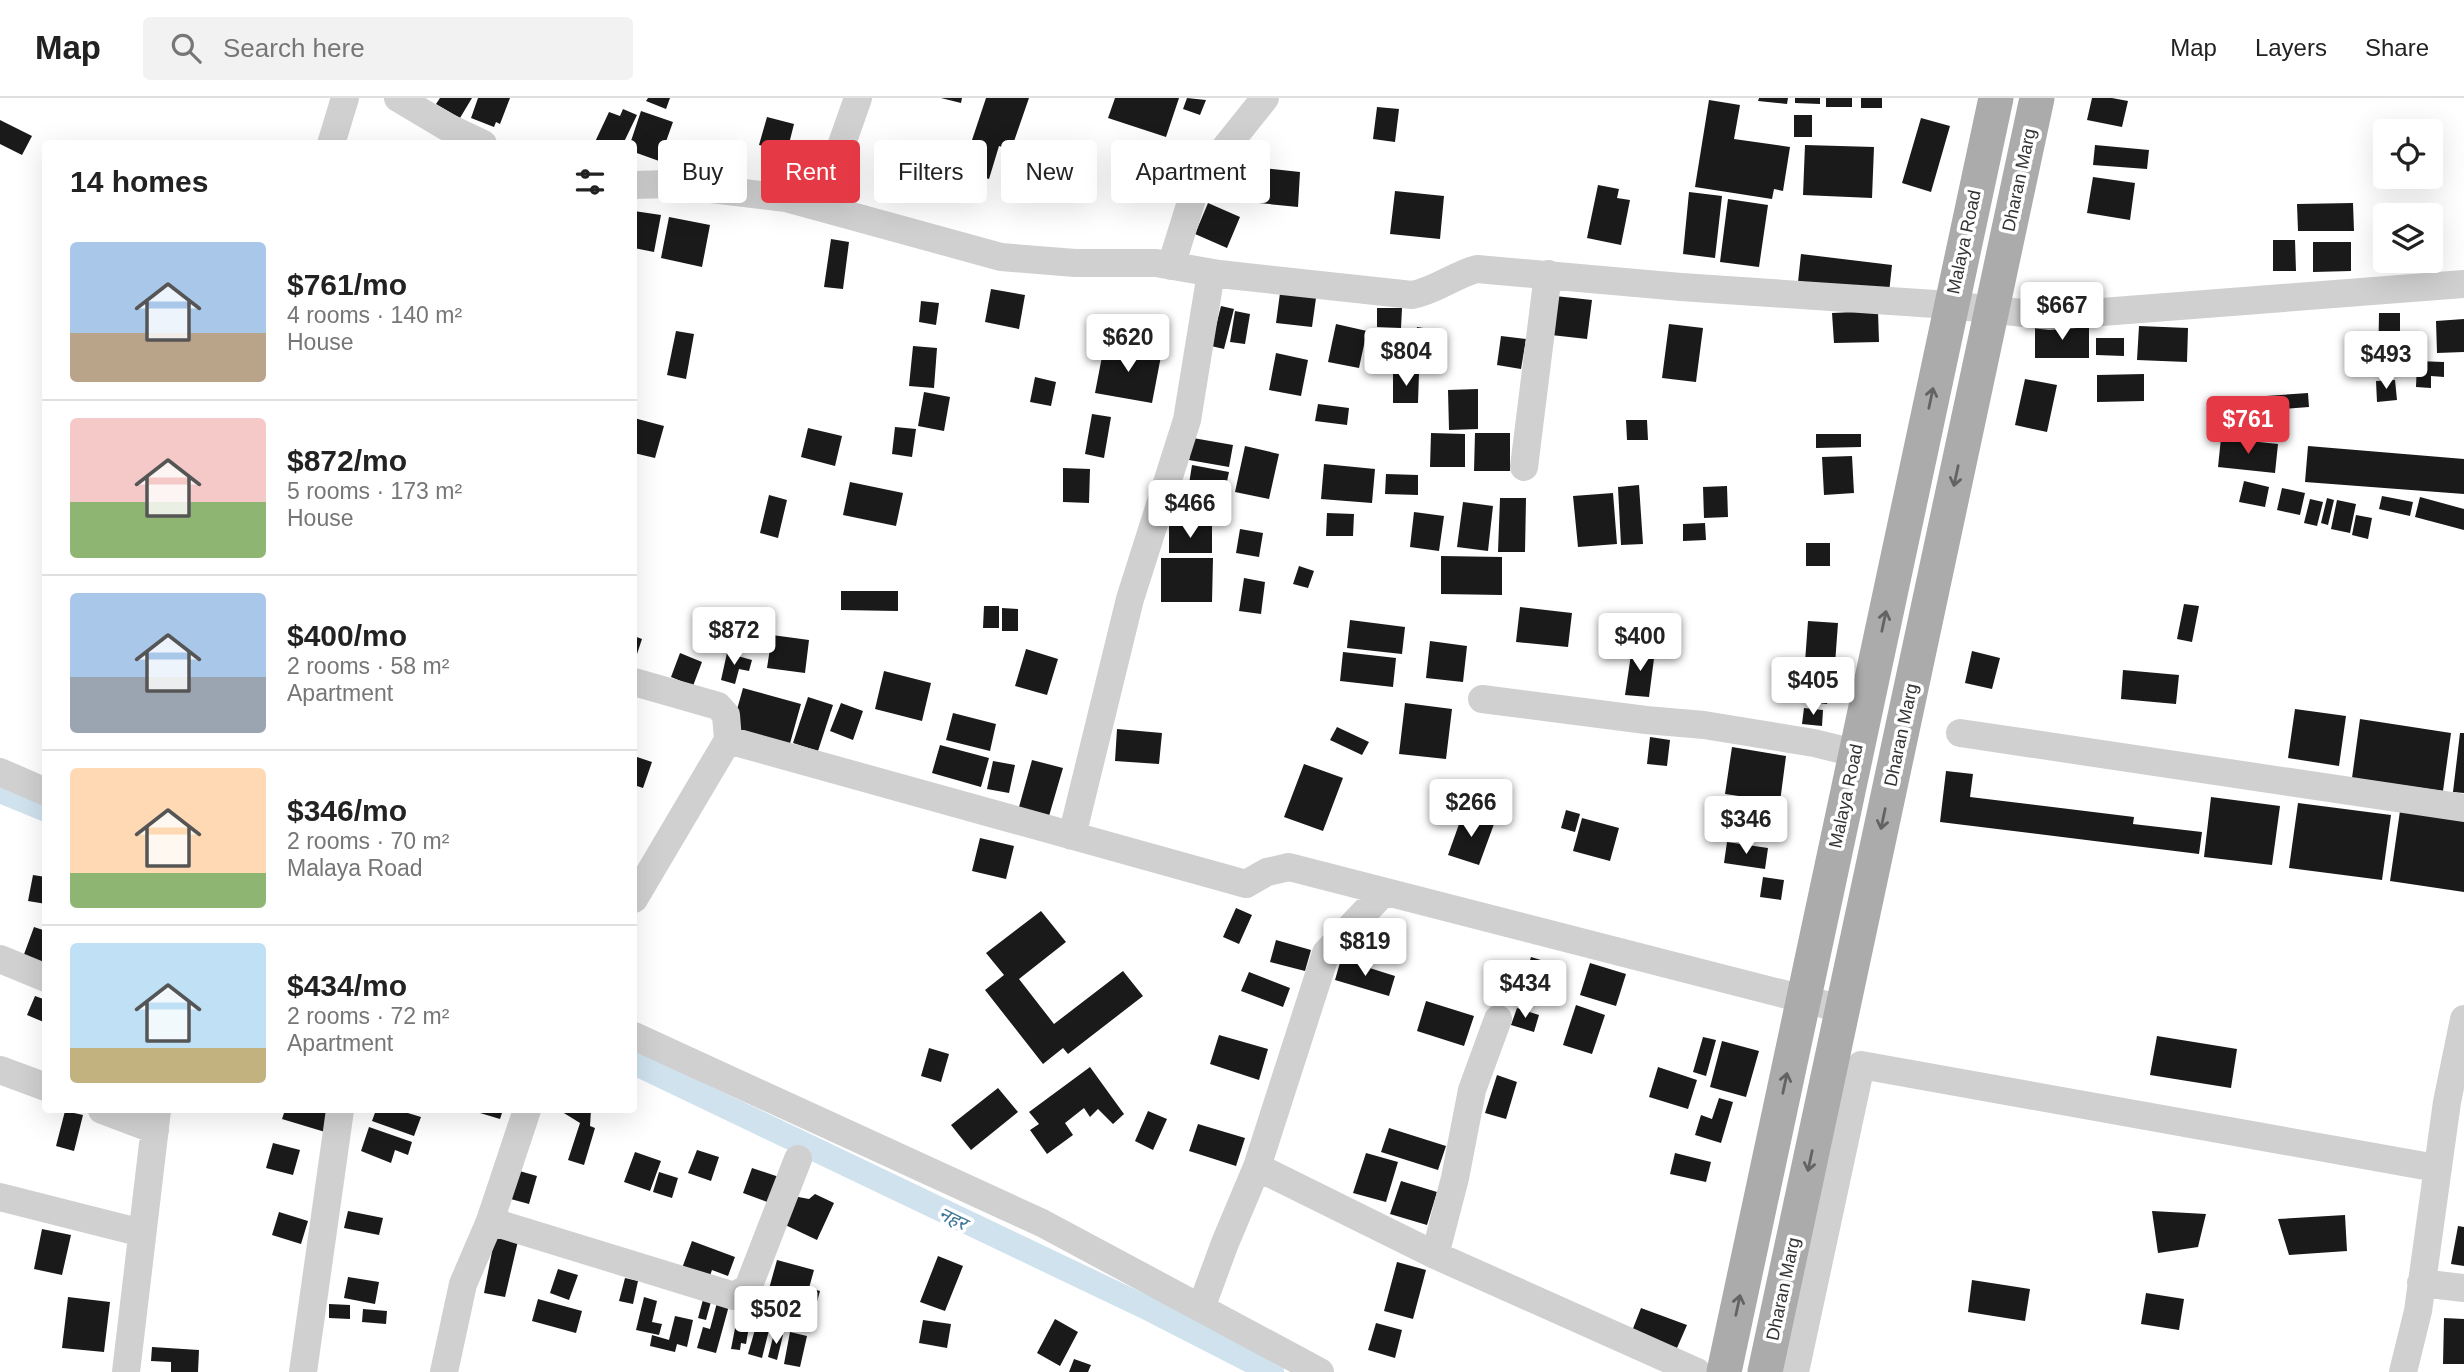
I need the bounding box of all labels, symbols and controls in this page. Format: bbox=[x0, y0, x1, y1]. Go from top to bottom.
search box bbox=[143, 17, 633, 80]
text: Map bbox=[35, 29, 101, 66]
icon: search bbox=[167, 29, 205, 67]
text: Search here bbox=[223, 33, 365, 63]
text: Map bbox=[2170, 34, 2217, 61]
text: Layers bbox=[2255, 34, 2327, 61]
text: Share bbox=[2365, 34, 2429, 61]
map controls bbox=[2373, 119, 2443, 273]
button: locate bbox=[2373, 119, 2443, 189]
street label: Dharan Marg bbox=[1998, 127, 2040, 233]
chip: Buy bbox=[658, 140, 747, 203]
chip: Rent bbox=[761, 140, 860, 203]
chip: Filters bbox=[874, 140, 987, 203]
chip: New bbox=[1001, 140, 1097, 203]
chip: Apartment bbox=[1111, 140, 1270, 203]
icon: filters bbox=[571, 163, 609, 201]
text: 14 homes bbox=[70, 165, 208, 198]
street label: Malaya Road bbox=[1943, 188, 1985, 296]
button: layers bbox=[2373, 203, 2443, 273]
text: $761/mo bbox=[287, 268, 407, 301]
icon: home bbox=[126, 270, 210, 354]
pin: $667 bbox=[2021, 282, 2103, 342]
text: $667 bbox=[2036, 292, 2088, 318]
text: 4 rooms · 140 m² bbox=[287, 302, 462, 328]
pin: $620 bbox=[1087, 314, 1169, 374]
text: $620 bbox=[1102, 324, 1154, 350]
pin: $804 bbox=[1365, 328, 1447, 388]
text: House bbox=[287, 329, 353, 355]
pin: $493 bbox=[2345, 331, 2427, 391]
text: $804 bbox=[1380, 338, 1432, 364]
text: $493 bbox=[2360, 341, 2412, 367]
one-way arrow bbox=[1924, 387, 1938, 410]
pin: $761 bbox=[2207, 396, 2289, 456]
text: $761 bbox=[2222, 406, 2274, 432]
text: $872/mo bbox=[287, 444, 407, 477]
icon: home bbox=[126, 446, 210, 530]
one-way arrow bbox=[1948, 464, 1962, 487]
text: 5 rooms · 173 m² bbox=[287, 478, 462, 504]
pin: $466 bbox=[1149, 480, 1231, 540]
text: $466 bbox=[1164, 490, 1216, 516]
text: House bbox=[287, 505, 353, 531]
pin: $872 bbox=[693, 608, 775, 667]
one-way arrow bbox=[1877, 610, 1891, 633]
pin: $400 bbox=[1599, 614, 1681, 673]
text: $872 bbox=[708, 617, 760, 643]
text: $400/mo bbox=[287, 619, 407, 652]
icon: home bbox=[126, 621, 210, 705]
text: $400 bbox=[1614, 623, 1666, 649]
text: 2 rooms · 58 m² bbox=[287, 653, 449, 679]
pin: $405 bbox=[1772, 658, 1854, 717]
text: $405 bbox=[1787, 667, 1839, 693]
text: Apartment bbox=[287, 680, 393, 706]
street label: Dharan Marg bbox=[1880, 682, 1922, 788]
street label: Malaya Road bbox=[1825, 742, 1867, 850]
pin: $266 bbox=[1430, 780, 1512, 839]
text: $266 bbox=[1445, 789, 1497, 815]
text: $346/mo bbox=[287, 794, 407, 827]
icon: home bbox=[126, 796, 210, 880]
pin: $346 bbox=[1705, 796, 1787, 856]
text: $346 bbox=[1720, 806, 1772, 832]
one-way arrow bbox=[1876, 807, 1889, 829]
text: 2 rooms · 70 m² bbox=[287, 828, 449, 854]
text: Malaya Road bbox=[287, 855, 423, 881]
pin: $819 bbox=[1324, 918, 1406, 978]
text: $819 bbox=[1339, 928, 1391, 954]
pin: $434 bbox=[1484, 960, 1566, 1020]
text: $434/mo bbox=[287, 969, 407, 1002]
text: $434 bbox=[1499, 970, 1551, 996]
icon: home bbox=[126, 971, 210, 1055]
text: 2 rooms · 72 m² bbox=[287, 1003, 449, 1029]
text: Apartment bbox=[287, 1030, 393, 1056]
one-way arrow bbox=[1778, 1072, 1792, 1095]
one-way arrow bbox=[1802, 1149, 1816, 1172]
water label: नहर bbox=[935, 1203, 974, 1236]
street label: Dharan Marg bbox=[1762, 1236, 1804, 1342]
pin: $502 bbox=[735, 1286, 817, 1346]
one-way arrow bbox=[1732, 1294, 1746, 1317]
text: $502 bbox=[750, 1296, 802, 1322]

